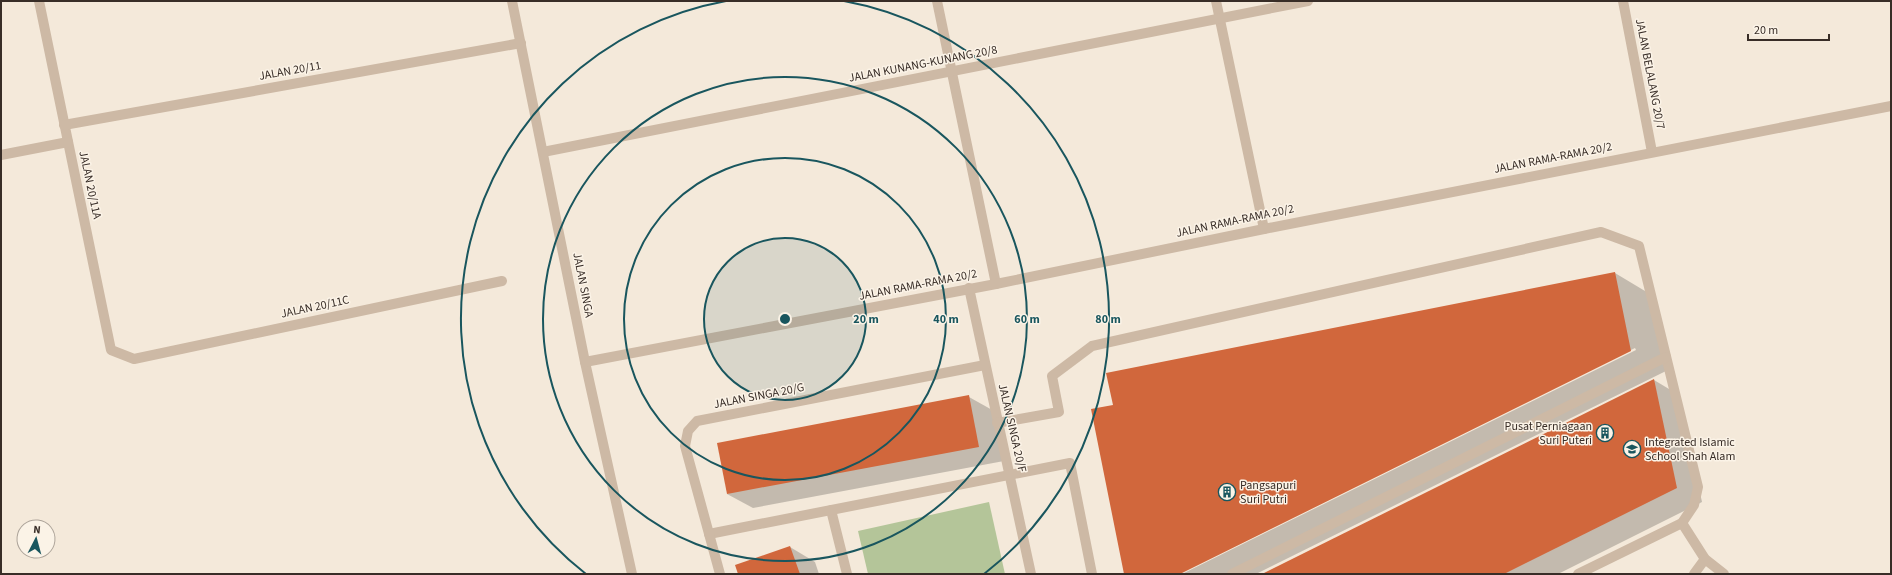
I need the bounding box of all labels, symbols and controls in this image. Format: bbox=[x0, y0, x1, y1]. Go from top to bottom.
scale bar bbox=[1748, 16, 1829, 42]
street label: JALAN BELALANG 20/7 bbox=[1631, 17, 1669, 131]
text: 20 m bbox=[1754, 22, 1778, 39]
street label: JALAN KUNANG-KUNANG 20/8 bbox=[847, 41, 999, 87]
street label: JALAN 20/11 bbox=[258, 57, 322, 85]
street label: JALAN RAMA-RAMA 20/2 bbox=[1492, 138, 1614, 178]
street label: JALAN 20/11A bbox=[74, 149, 106, 221]
street label: JALAN RAMA-RAMA 20/2 bbox=[1174, 200, 1296, 242]
street label: JALAN SINGA bbox=[568, 251, 598, 319]
street label: JALAN RAMA-RAMA 20/2 bbox=[857, 265, 979, 305]
street label: JALAN 20/11C bbox=[279, 291, 351, 323]
text: 20 m bbox=[853, 311, 879, 328]
text: 40 m bbox=[933, 311, 959, 328]
text: 60 m bbox=[1014, 311, 1040, 328]
text: 80 m bbox=[1095, 311, 1121, 328]
centre of rings bbox=[778, 312, 792, 326]
street label: JALAN SINGA 20/G bbox=[712, 379, 806, 413]
street label: JALAN SINGA 20/F bbox=[994, 382, 1030, 474]
place label: Pusat Perniagaan Suri Puteri bbox=[1505, 418, 1592, 449]
building icon: Pusat Perniagaan Suri Puteri bbox=[1595, 423, 1615, 443]
place label: Integrated Islamic School Shah Alam bbox=[1645, 434, 1735, 465]
school or university icon: Integrated Islamic School Shah Alam bbox=[1622, 439, 1642, 459]
place label: Pangsapuri Suri Putri bbox=[1240, 477, 1296, 508]
building icon: Pangsapuri Suri Putri bbox=[1217, 482, 1237, 502]
north arrow bbox=[16, 519, 56, 559]
text: N bbox=[33, 522, 41, 537]

